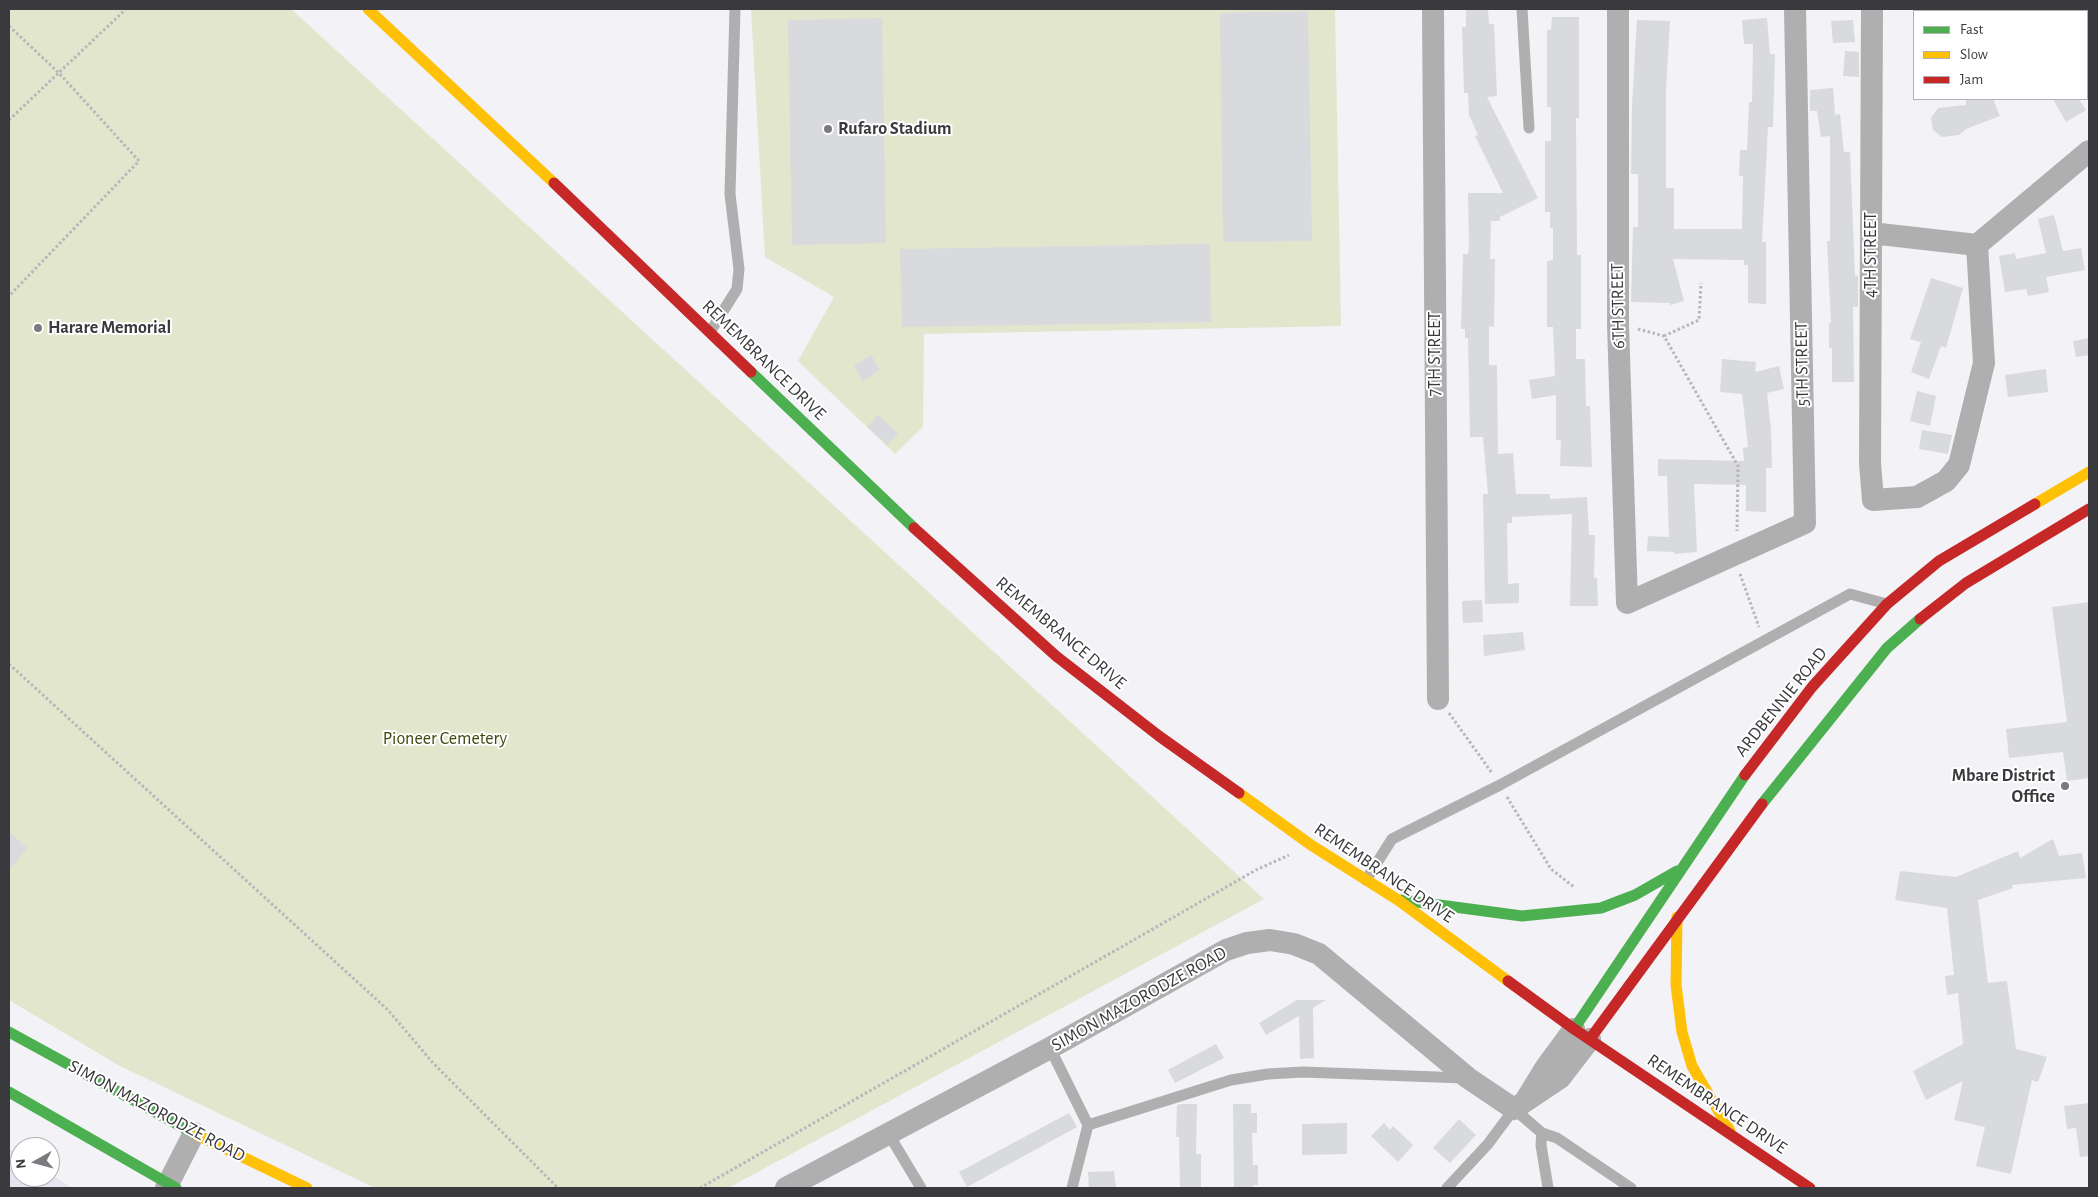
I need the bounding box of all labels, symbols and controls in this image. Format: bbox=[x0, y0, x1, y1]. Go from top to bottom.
legend bbox=[1913, 10, 2088, 100]
text: Fast bbox=[1960, 22, 1983, 37]
text: Slow bbox=[1960, 47, 1988, 62]
text: Jam bbox=[1960, 72, 1983, 87]
place label: Rufaro Stadium bbox=[838, 118, 951, 140]
marker: Rufaro Stadium bbox=[822, 123, 834, 135]
street label: 4TH STREET bbox=[1860, 212, 1882, 298]
street label: 6TH STREET bbox=[1606, 263, 1630, 349]
street label: REMEMBRANCE DRIVE bbox=[698, 295, 830, 425]
street label: 7TH STREET bbox=[1424, 312, 1446, 396]
place label: Harare Memorial bbox=[48, 317, 171, 339]
street label: 5TH STREET bbox=[1790, 321, 1814, 407]
marker: Harare Memorial bbox=[32, 322, 44, 334]
street label: REMEMBRANCE DRIVE bbox=[991, 572, 1131, 694]
street label: ARDBENNIE ROAD bbox=[1730, 643, 1832, 761]
park label: Pioneer Cemetery bbox=[383, 728, 507, 750]
place label: Mbare District Office bbox=[1952, 765, 2055, 808]
marker: Mbare District Office bbox=[2059, 780, 2071, 792]
street label: REMEMBRANCE DRIVE bbox=[1310, 818, 1458, 928]
street label: SIMON MAZORODZE ROAD bbox=[1048, 942, 1230, 1056]
street label: REMEMBRANCE DRIVE bbox=[1643, 1049, 1791, 1159]
street label: SIMON MAZORODZE ROAD bbox=[65, 1055, 249, 1167]
north arrow bbox=[10, 1137, 60, 1187]
text: N bbox=[14, 1158, 29, 1169]

